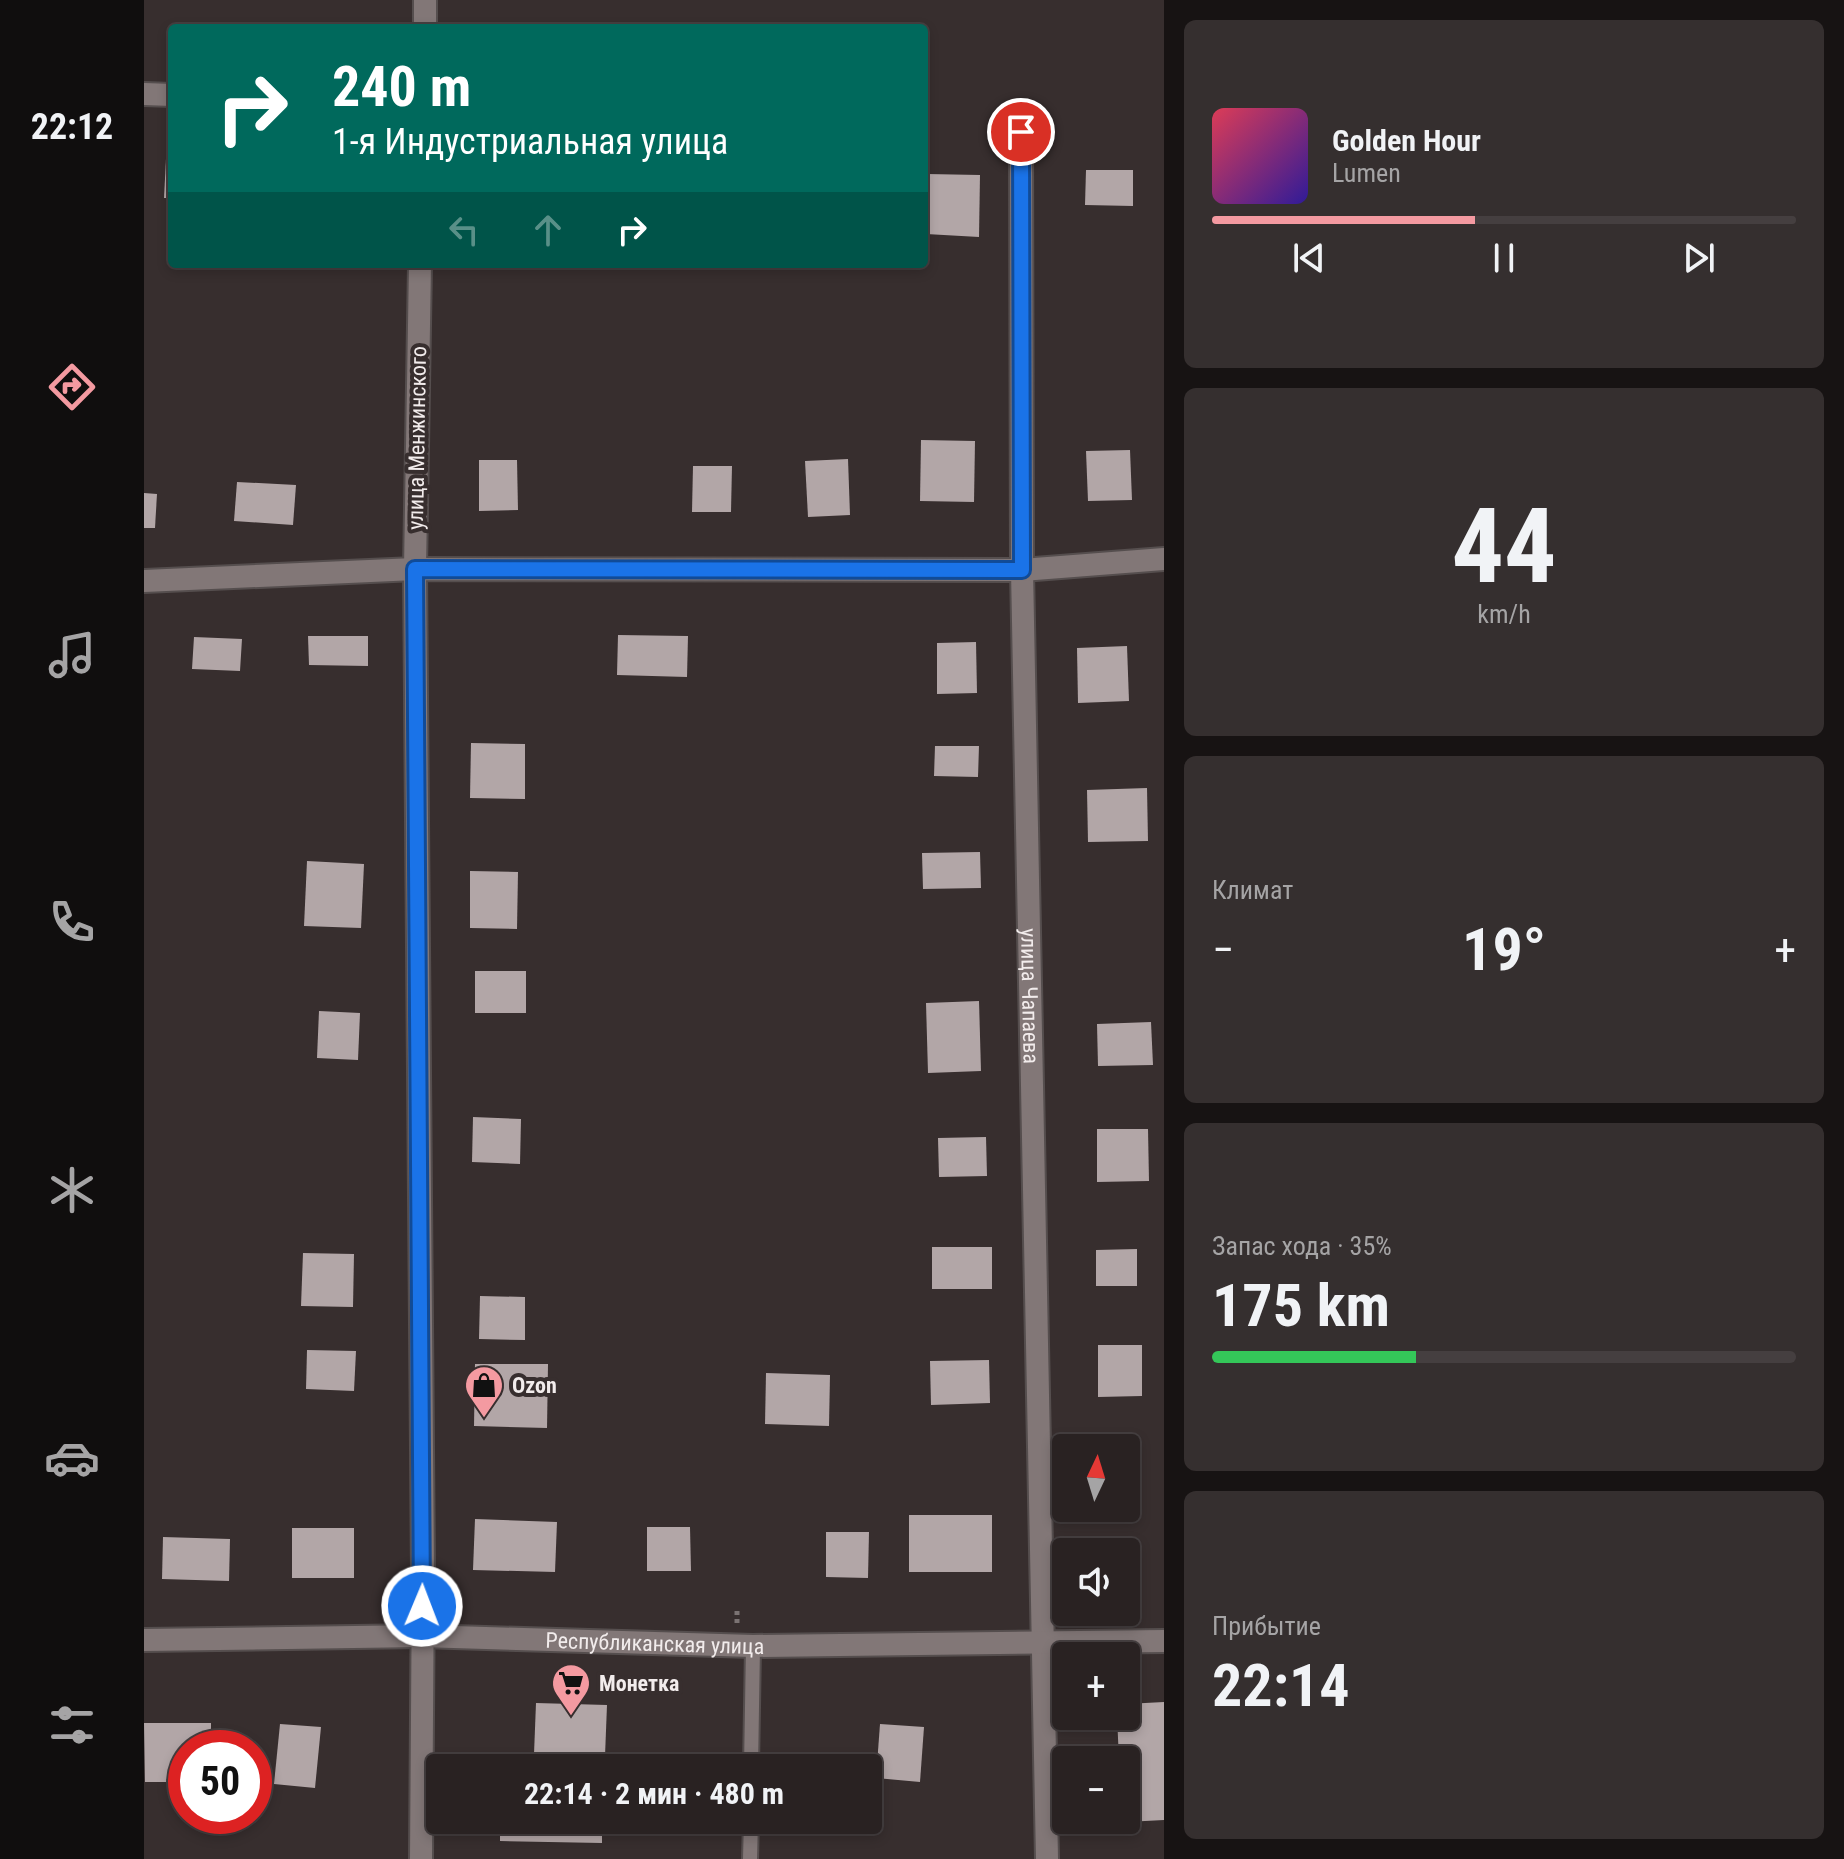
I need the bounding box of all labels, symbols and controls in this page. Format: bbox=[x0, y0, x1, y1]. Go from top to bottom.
text: 240 m bbox=[332, 54, 471, 120]
icon: right bbox=[200, 56, 304, 160]
pin bbox=[987, 98, 1055, 166]
text: 22:12 bbox=[31, 106, 113, 148]
icon: arrive bbox=[999, 110, 1043, 154]
text: 1-я Индустриальная улица bbox=[332, 121, 728, 163]
text: Golden Hour bbox=[1332, 123, 1481, 158]
text: Lumen bbox=[1332, 158, 1401, 188]
icon: left bbox=[442, 208, 486, 252]
icon: ahead bbox=[526, 208, 570, 252]
icon: right bbox=[610, 208, 654, 252]
icon: previous bbox=[1287, 236, 1331, 280]
icon: pause bbox=[1482, 236, 1526, 280]
icon: next bbox=[1677, 236, 1721, 280]
street label: улица Менжинского bbox=[403, 346, 431, 530]
icon: directions bbox=[44, 359, 100, 415]
text: 44 bbox=[1451, 486, 1557, 607]
text: km/h bbox=[1477, 599, 1531, 629]
icon: music bbox=[44, 627, 100, 683]
text: Климат bbox=[1212, 875, 1293, 905]
icon: phone bbox=[44, 894, 100, 950]
text: 19° bbox=[1462, 914, 1546, 985]
text: − bbox=[1212, 924, 1234, 976]
text: + bbox=[1774, 924, 1796, 976]
street label: улица Чапаева bbox=[1016, 928, 1044, 1064]
icon: climate bbox=[44, 1162, 100, 1218]
text: Запас хода · 35% bbox=[1212, 1231, 1392, 1261]
text: 175 km bbox=[1212, 1270, 1390, 1341]
shop icon: Ozon bbox=[463, 1364, 505, 1419]
place label: Ozon bbox=[512, 1373, 557, 1398]
icon: car bbox=[44, 1430, 100, 1486]
north arrow bbox=[1052, 1434, 1140, 1522]
map controls bbox=[1052, 1434, 1140, 1834]
button: sound bbox=[1052, 1538, 1140, 1626]
position arrow bbox=[380, 1564, 464, 1648]
text: Прибытие bbox=[1212, 1611, 1321, 1641]
street label: Республиканская улица bbox=[545, 1627, 764, 1659]
button: + bbox=[1052, 1642, 1140, 1730]
text: 22:14 bbox=[1212, 1650, 1350, 1721]
supermarket icon: Монетка bbox=[550, 1662, 592, 1717]
place label: Монетка bbox=[599, 1671, 679, 1696]
icon: filters bbox=[44, 1697, 100, 1753]
speed limit sign: 50 bbox=[168, 1730, 272, 1834]
button: − bbox=[1052, 1746, 1140, 1834]
text: 22:14 · 2 мин · 480 m bbox=[524, 1776, 784, 1811]

